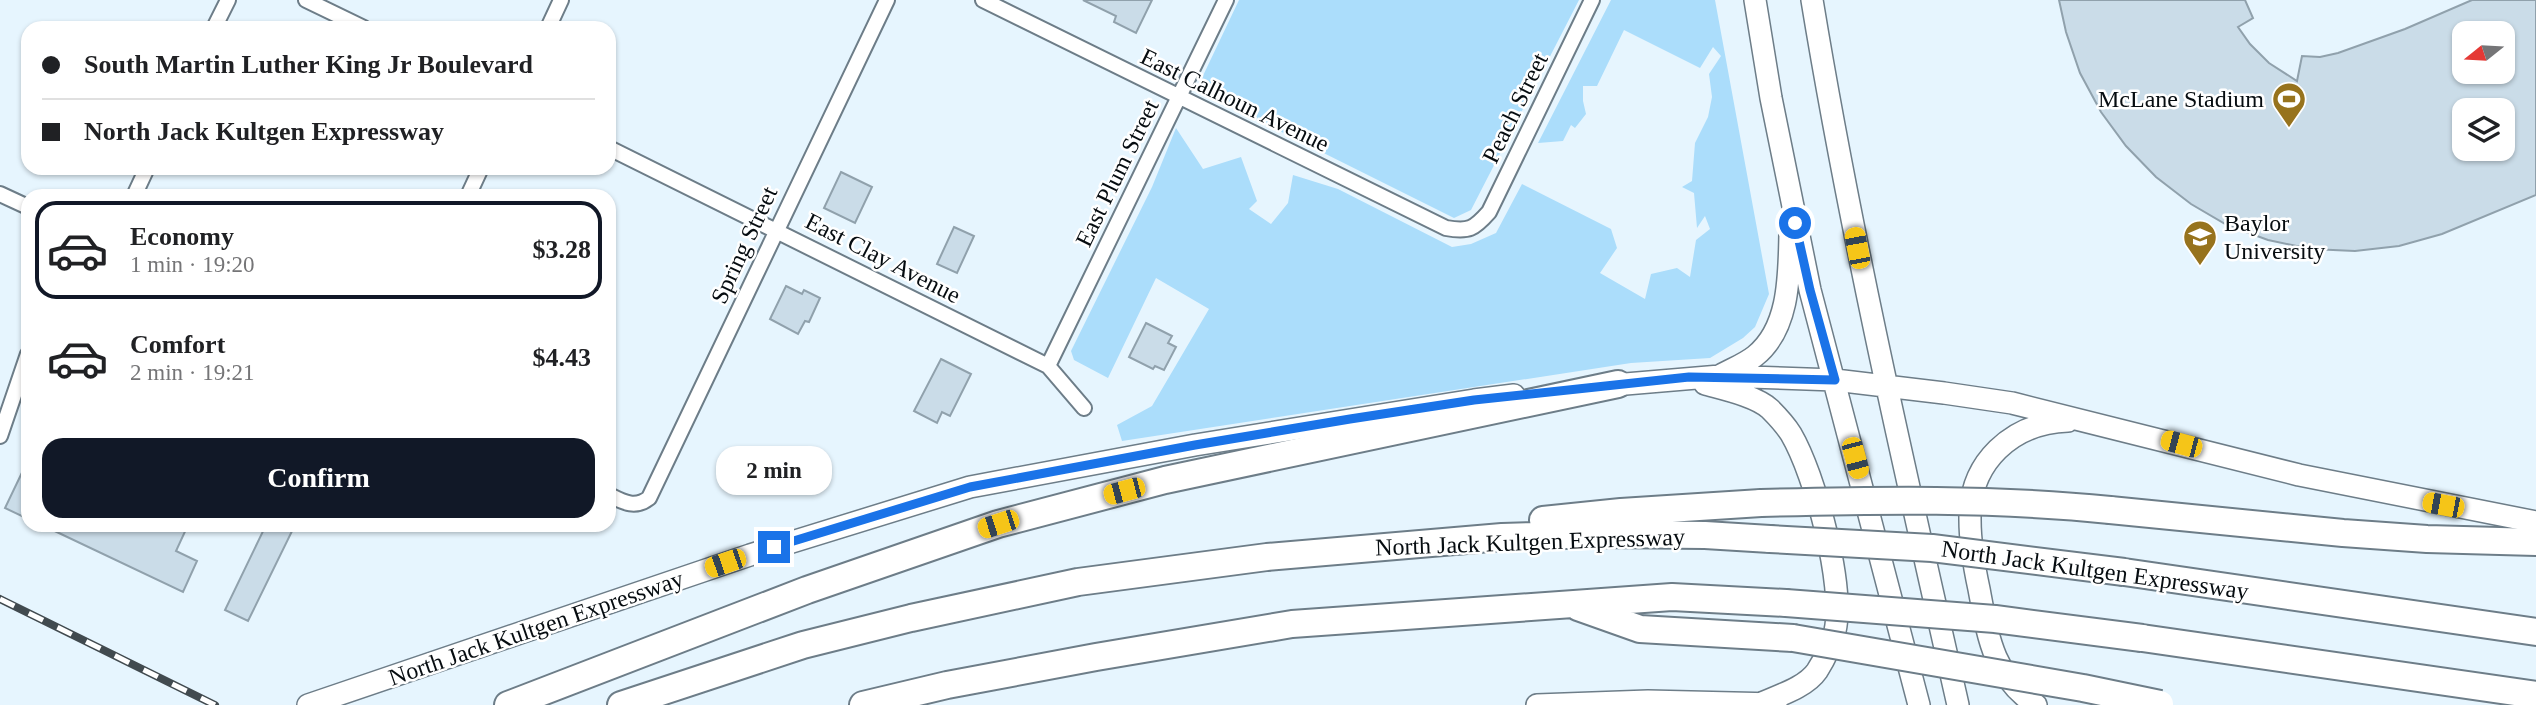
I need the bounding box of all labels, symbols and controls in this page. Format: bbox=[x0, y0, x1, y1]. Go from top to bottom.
north arrow bbox=[2452, 21, 2515, 84]
map controls bbox=[2452, 21, 2515, 161]
street label: East Calhoun Avenue bbox=[1137, 43, 1333, 157]
street label: Peach Street bbox=[1477, 48, 1553, 167]
text: South Martin Luther King Jr Boulevard bbox=[84, 50, 533, 79]
sports icon: McLane Stadium bbox=[2270, 80, 2308, 129]
place label: McLane Stadium bbox=[2098, 86, 2264, 112]
street label: East Plum Street bbox=[1070, 95, 1164, 251]
button: layers bbox=[2452, 98, 2515, 161]
text: North Jack Kultgen Expressway bbox=[84, 117, 444, 146]
street label: Spring Street bbox=[706, 182, 783, 308]
route start bbox=[1779, 207, 1811, 239]
street label: East Clay Avenue bbox=[801, 208, 965, 308]
place label: Baylor University bbox=[2224, 210, 2325, 264]
school or university icon: Baylor University bbox=[2181, 218, 2219, 267]
icon: car bbox=[46, 219, 109, 282]
text: Economy bbox=[130, 222, 234, 251]
car bbox=[1843, 225, 1872, 271]
text: $3.28 bbox=[533, 235, 591, 264]
text: 1 min · 19:20 bbox=[130, 252, 255, 277]
icon: car bbox=[46, 327, 109, 390]
text: Comfort bbox=[130, 330, 225, 359]
text: $4.43 bbox=[533, 343, 591, 372]
text: 2 min · 19:21 bbox=[130, 360, 255, 385]
car bbox=[2158, 428, 2205, 460]
car bbox=[1840, 435, 1871, 481]
button: Confirm bbox=[42, 438, 595, 518]
callout: 2 min bbox=[716, 446, 832, 494]
text: 2 min bbox=[746, 458, 802, 483]
car bbox=[1101, 475, 1148, 507]
car bbox=[2421, 491, 2466, 519]
car bbox=[975, 508, 1022, 540]
street label: North Jack Kultgen Expressway bbox=[1375, 524, 1685, 560]
route end bbox=[758, 531, 790, 563]
street label: North Jack Kultgen Expressway bbox=[1940, 536, 2250, 604]
car bbox=[702, 546, 749, 580]
street label: North Jack Kultgen Expressway bbox=[385, 565, 687, 691]

